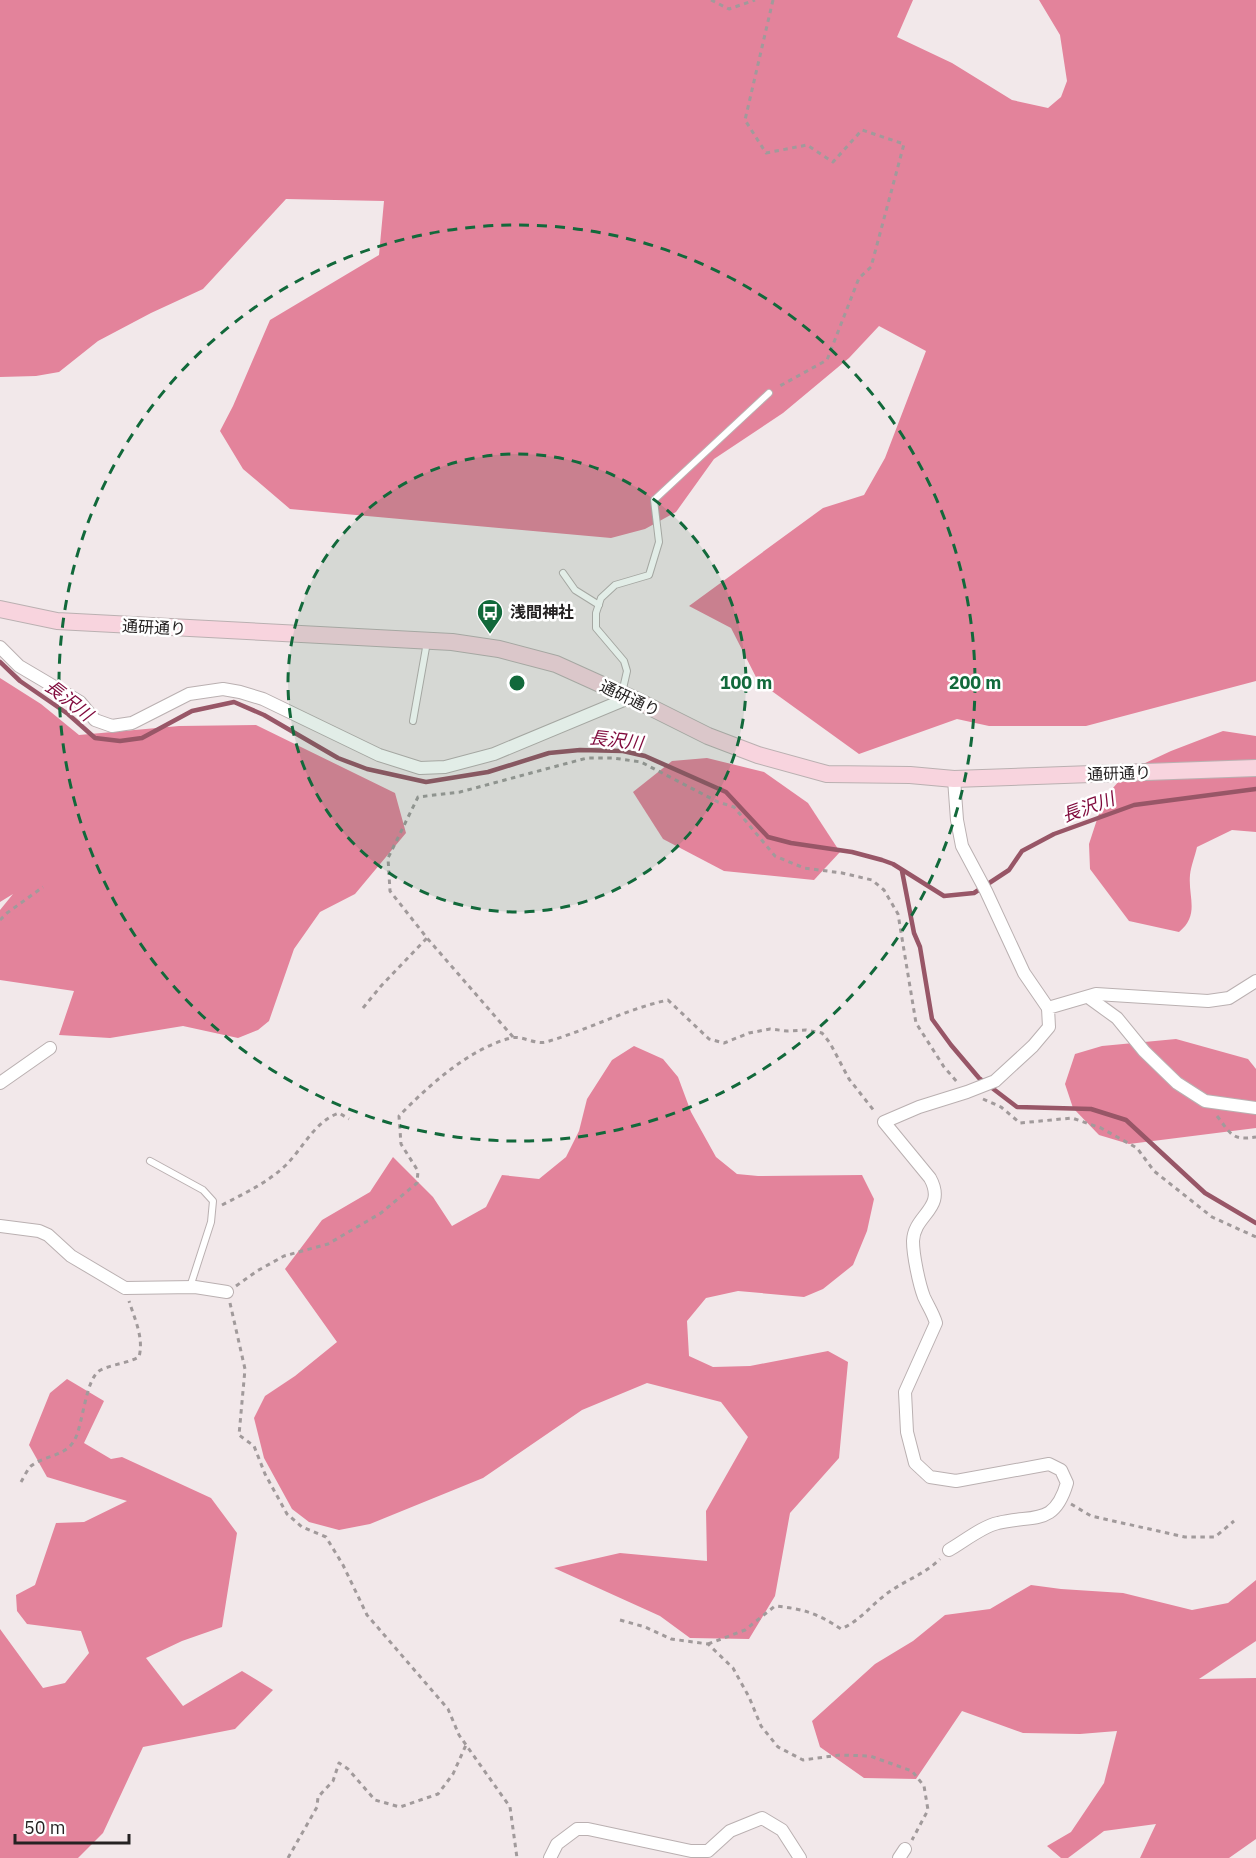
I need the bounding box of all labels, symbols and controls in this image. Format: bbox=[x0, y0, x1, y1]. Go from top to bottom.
bus stop icon: 浅間神社 bbox=[475, 597, 505, 635]
place label: 浅間神社 bbox=[510, 602, 574, 622]
street label: 通研通り bbox=[122, 615, 186, 639]
text: 100 m bbox=[720, 671, 772, 694]
text: 200 m bbox=[949, 671, 1001, 694]
centre of rings bbox=[507, 673, 527, 693]
water label: 長沢川 bbox=[41, 674, 99, 727]
street label: 通研通り bbox=[597, 675, 663, 721]
water label: 長沢川 bbox=[588, 725, 646, 755]
street label: 通研通り bbox=[1087, 762, 1151, 784]
water label: 長沢川 bbox=[1059, 786, 1119, 827]
scale bar bbox=[15, 1807, 129, 1845]
text: 50 m bbox=[24, 1816, 66, 1839]

